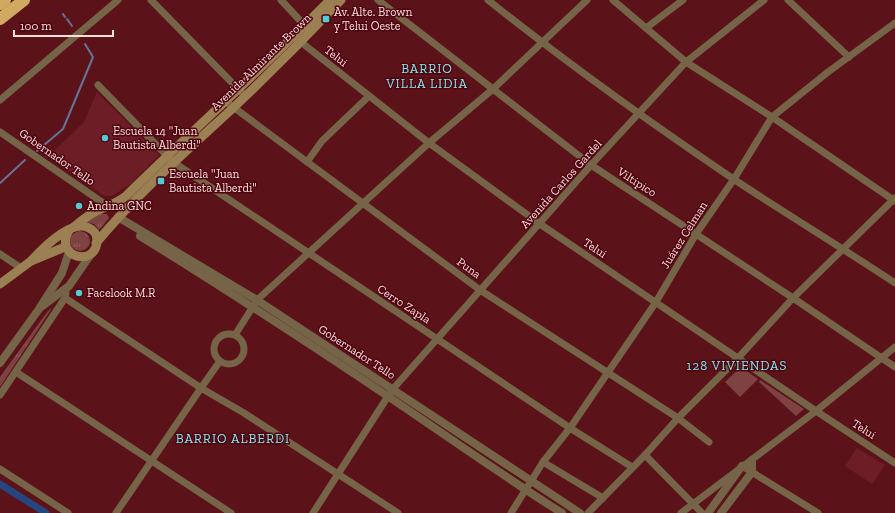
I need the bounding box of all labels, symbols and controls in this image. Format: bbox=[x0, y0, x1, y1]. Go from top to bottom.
place label: Av. Alte. Brown y Telui Oeste bbox=[334, 5, 412, 33]
street label: Avenida Almirante Brown bbox=[208, 11, 314, 113]
scale bar bbox=[14, 12, 113, 38]
marker: Av. Alte. Brown y Telui Oeste bbox=[321, 14, 331, 24]
text: 100 m bbox=[20, 19, 52, 33]
street label: Telui bbox=[322, 43, 351, 70]
district label: BARRIO VILLA LIDIA bbox=[385, 61, 468, 91]
place label: Escuela 14 "Juan Bautista Alberdi" bbox=[113, 124, 201, 152]
street label: Gobernador Tello bbox=[16, 126, 98, 188]
marker: Escuela 14 "Juan Bautista Alberdi" bbox=[100, 133, 110, 143]
street label: Avenida Carlos Gardel bbox=[517, 137, 605, 231]
street label: Viltipico bbox=[614, 164, 659, 200]
place label: Escuela "Juan Bautista Alberdi" bbox=[169, 167, 257, 195]
marker: Escuela "Juan Bautista Alberdi" bbox=[156, 176, 166, 186]
place label: Andina GNC bbox=[87, 199, 152, 213]
street label: Juárez Celman bbox=[658, 199, 710, 271]
marker: Andina GNC bbox=[74, 201, 84, 211]
street label: Telui bbox=[580, 235, 610, 261]
street label: Puna bbox=[454, 255, 484, 282]
street label: Cerro Zapla bbox=[375, 282, 433, 326]
place label: Facelook M.R bbox=[87, 286, 156, 300]
marker: Facelook M.R bbox=[74, 288, 84, 298]
street label: Gobernador Tello bbox=[316, 322, 398, 382]
district label: 128 VIVIENDAS bbox=[687, 358, 787, 373]
street label: Telui bbox=[849, 416, 879, 442]
district label: BARRIO ALBERDI bbox=[176, 431, 290, 446]

